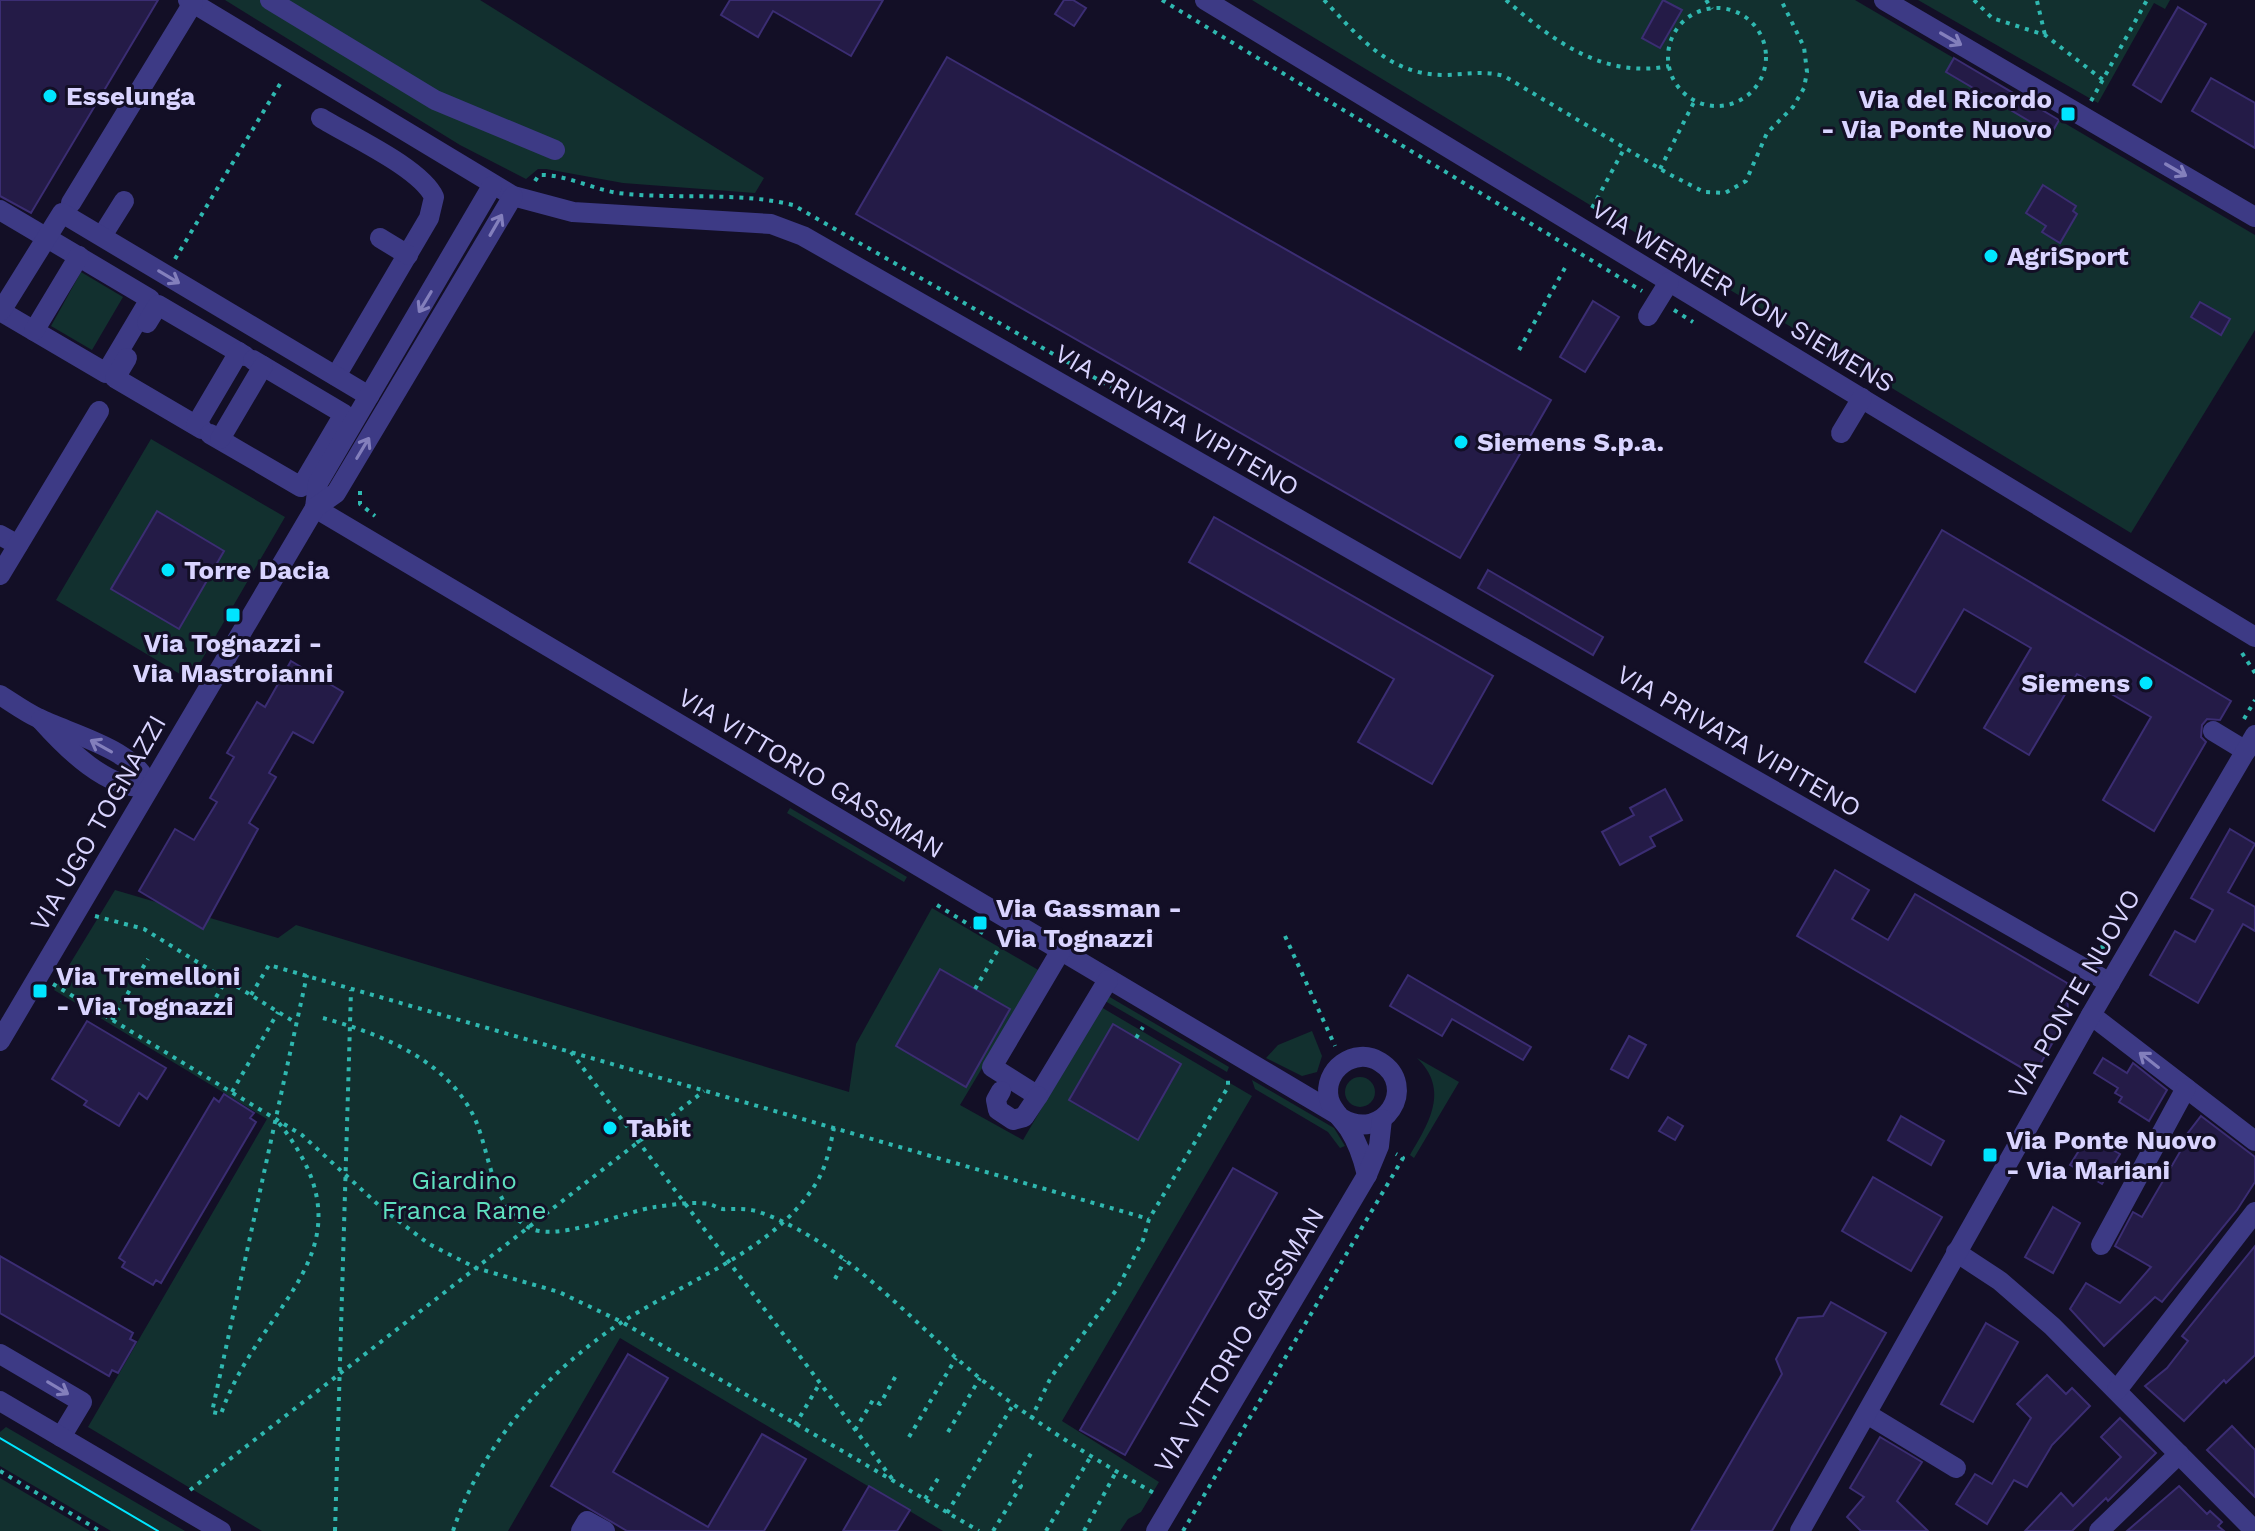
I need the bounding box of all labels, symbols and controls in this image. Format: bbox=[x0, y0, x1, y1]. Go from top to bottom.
one-way arrow bbox=[1939, 31, 1962, 47]
place label: Esselunga bbox=[66, 81, 195, 111]
place label: Via del Ricordo - Via Ponte Nuovo bbox=[1821, 84, 2052, 144]
marker: Esselunga bbox=[41, 87, 59, 105]
marker: Via del Ricordo - Via Ponte Nuovo bbox=[2059, 105, 2077, 123]
one-way arrow bbox=[2164, 163, 2187, 179]
street label: VIA WERNER VON SIEMENS bbox=[1586, 194, 1900, 398]
one-way arrow bbox=[488, 214, 504, 237]
place label: AgriSport bbox=[2007, 241, 2129, 271]
marker: AgriSport bbox=[1982, 247, 2000, 265]
one-way arrow bbox=[157, 269, 180, 285]
one-way arrow bbox=[417, 290, 433, 313]
street label: VIA PRIVATA VIPITENO bbox=[1050, 338, 1304, 502]
place label: Siemens S.p.a. bbox=[1477, 427, 1664, 457]
marker: Siemens S.p.a. bbox=[1452, 433, 1470, 451]
one-way arrow bbox=[355, 437, 371, 460]
place label: Torre Dacia bbox=[184, 555, 330, 585]
marker: Torre Dacia bbox=[159, 561, 177, 579]
marker: Via Tognazzi - Via Mastroianni bbox=[224, 606, 242, 624]
place label: Via Tognazzi - Via Mastroianni bbox=[133, 628, 333, 688]
street label: VIA PRIVATA VIPITENO bbox=[1612, 659, 1866, 823]
place label: Siemens bbox=[2021, 668, 2130, 698]
marker: Siemens bbox=[2137, 674, 2155, 692]
street label: VIA VITTORIO GASSMAN bbox=[673, 682, 949, 864]
street label: VIA UGO TOGNAZZI bbox=[24, 710, 172, 936]
one-way arrow bbox=[90, 738, 113, 754]
street label: VIA PONTE NUOVO bbox=[2002, 884, 2146, 1104]
place label: Via Gassman - Via Tognazzi bbox=[996, 893, 1182, 953]
marker: Via Gassman - Via Tognazzi bbox=[971, 914, 989, 932]
place label: Via Tremelloni - Via Tognazzi bbox=[56, 961, 240, 1021]
marker: Via Tremelloni - Via Tognazzi bbox=[31, 982, 49, 1000]
one-way arrow bbox=[2139, 1051, 2160, 1068]
place label: Tabit bbox=[626, 1113, 692, 1143]
marker: Tabit bbox=[601, 1119, 619, 1137]
place label: Via Ponte Nuovo - Via Mariani bbox=[2006, 1125, 2217, 1185]
marker: Via Ponte Nuovo - Via Mariani bbox=[1981, 1146, 1999, 1164]
park label: Giardino Franca Rame bbox=[381, 1165, 547, 1225]
street label: VIA VITTORIO GASSMAN bbox=[1148, 1202, 1330, 1478]
one-way arrow bbox=[46, 1380, 69, 1396]

